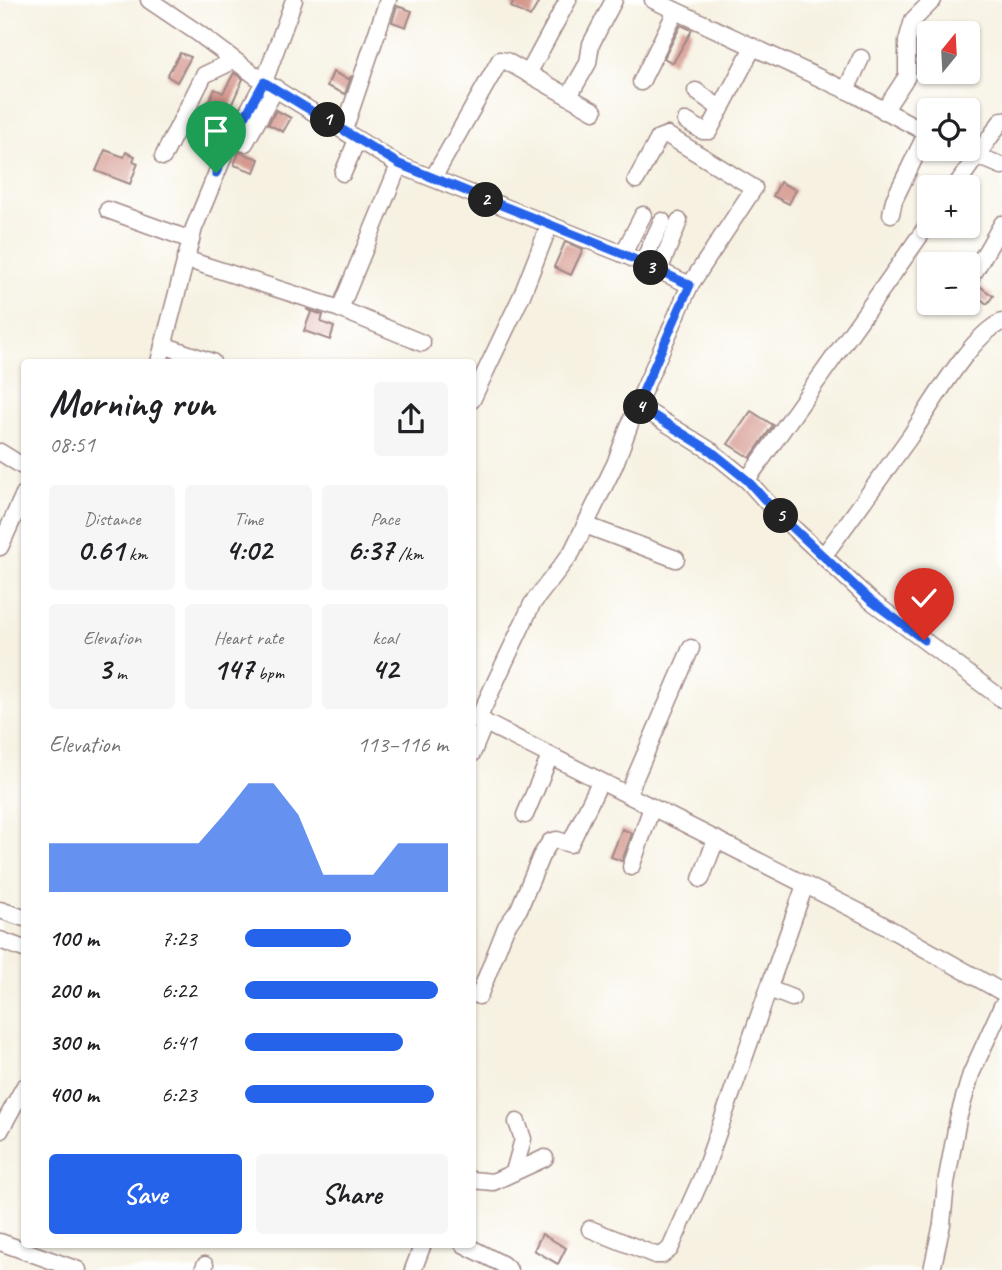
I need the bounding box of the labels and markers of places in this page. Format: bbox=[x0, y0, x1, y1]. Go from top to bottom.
pin bbox=[186, 101, 246, 173]
pin: 1 bbox=[310, 102, 346, 138]
pin: 2 bbox=[468, 182, 504, 218]
pin: 3 bbox=[634, 250, 668, 286]
pin: 4 bbox=[624, 390, 658, 424]
pin: 5 bbox=[764, 498, 798, 534]
pin bbox=[894, 568, 954, 640]

